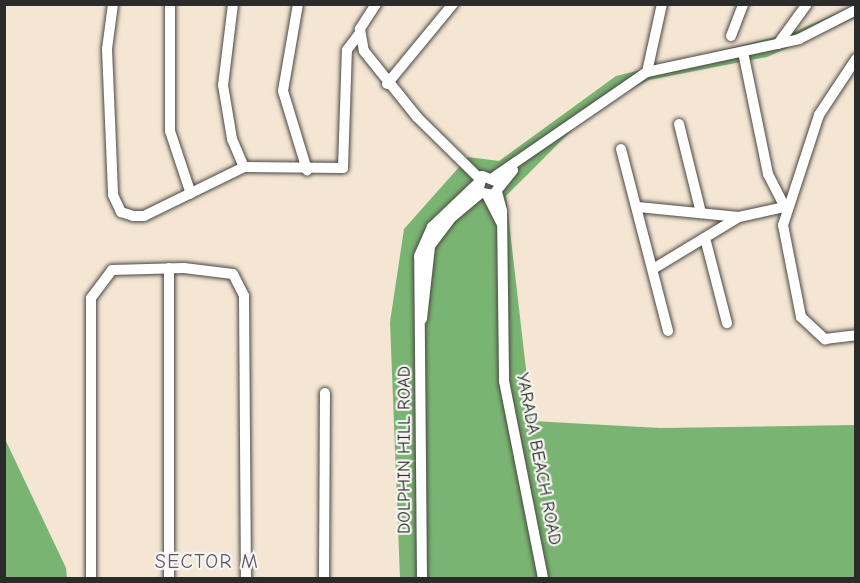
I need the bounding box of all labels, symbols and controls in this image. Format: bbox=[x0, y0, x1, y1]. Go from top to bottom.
street label: DOLPHIN HILL ROAD bbox=[394, 366, 416, 534]
street label: YARADA BEACH ROAD bbox=[511, 371, 565, 547]
district label: SECTOR M bbox=[155, 549, 259, 573]

